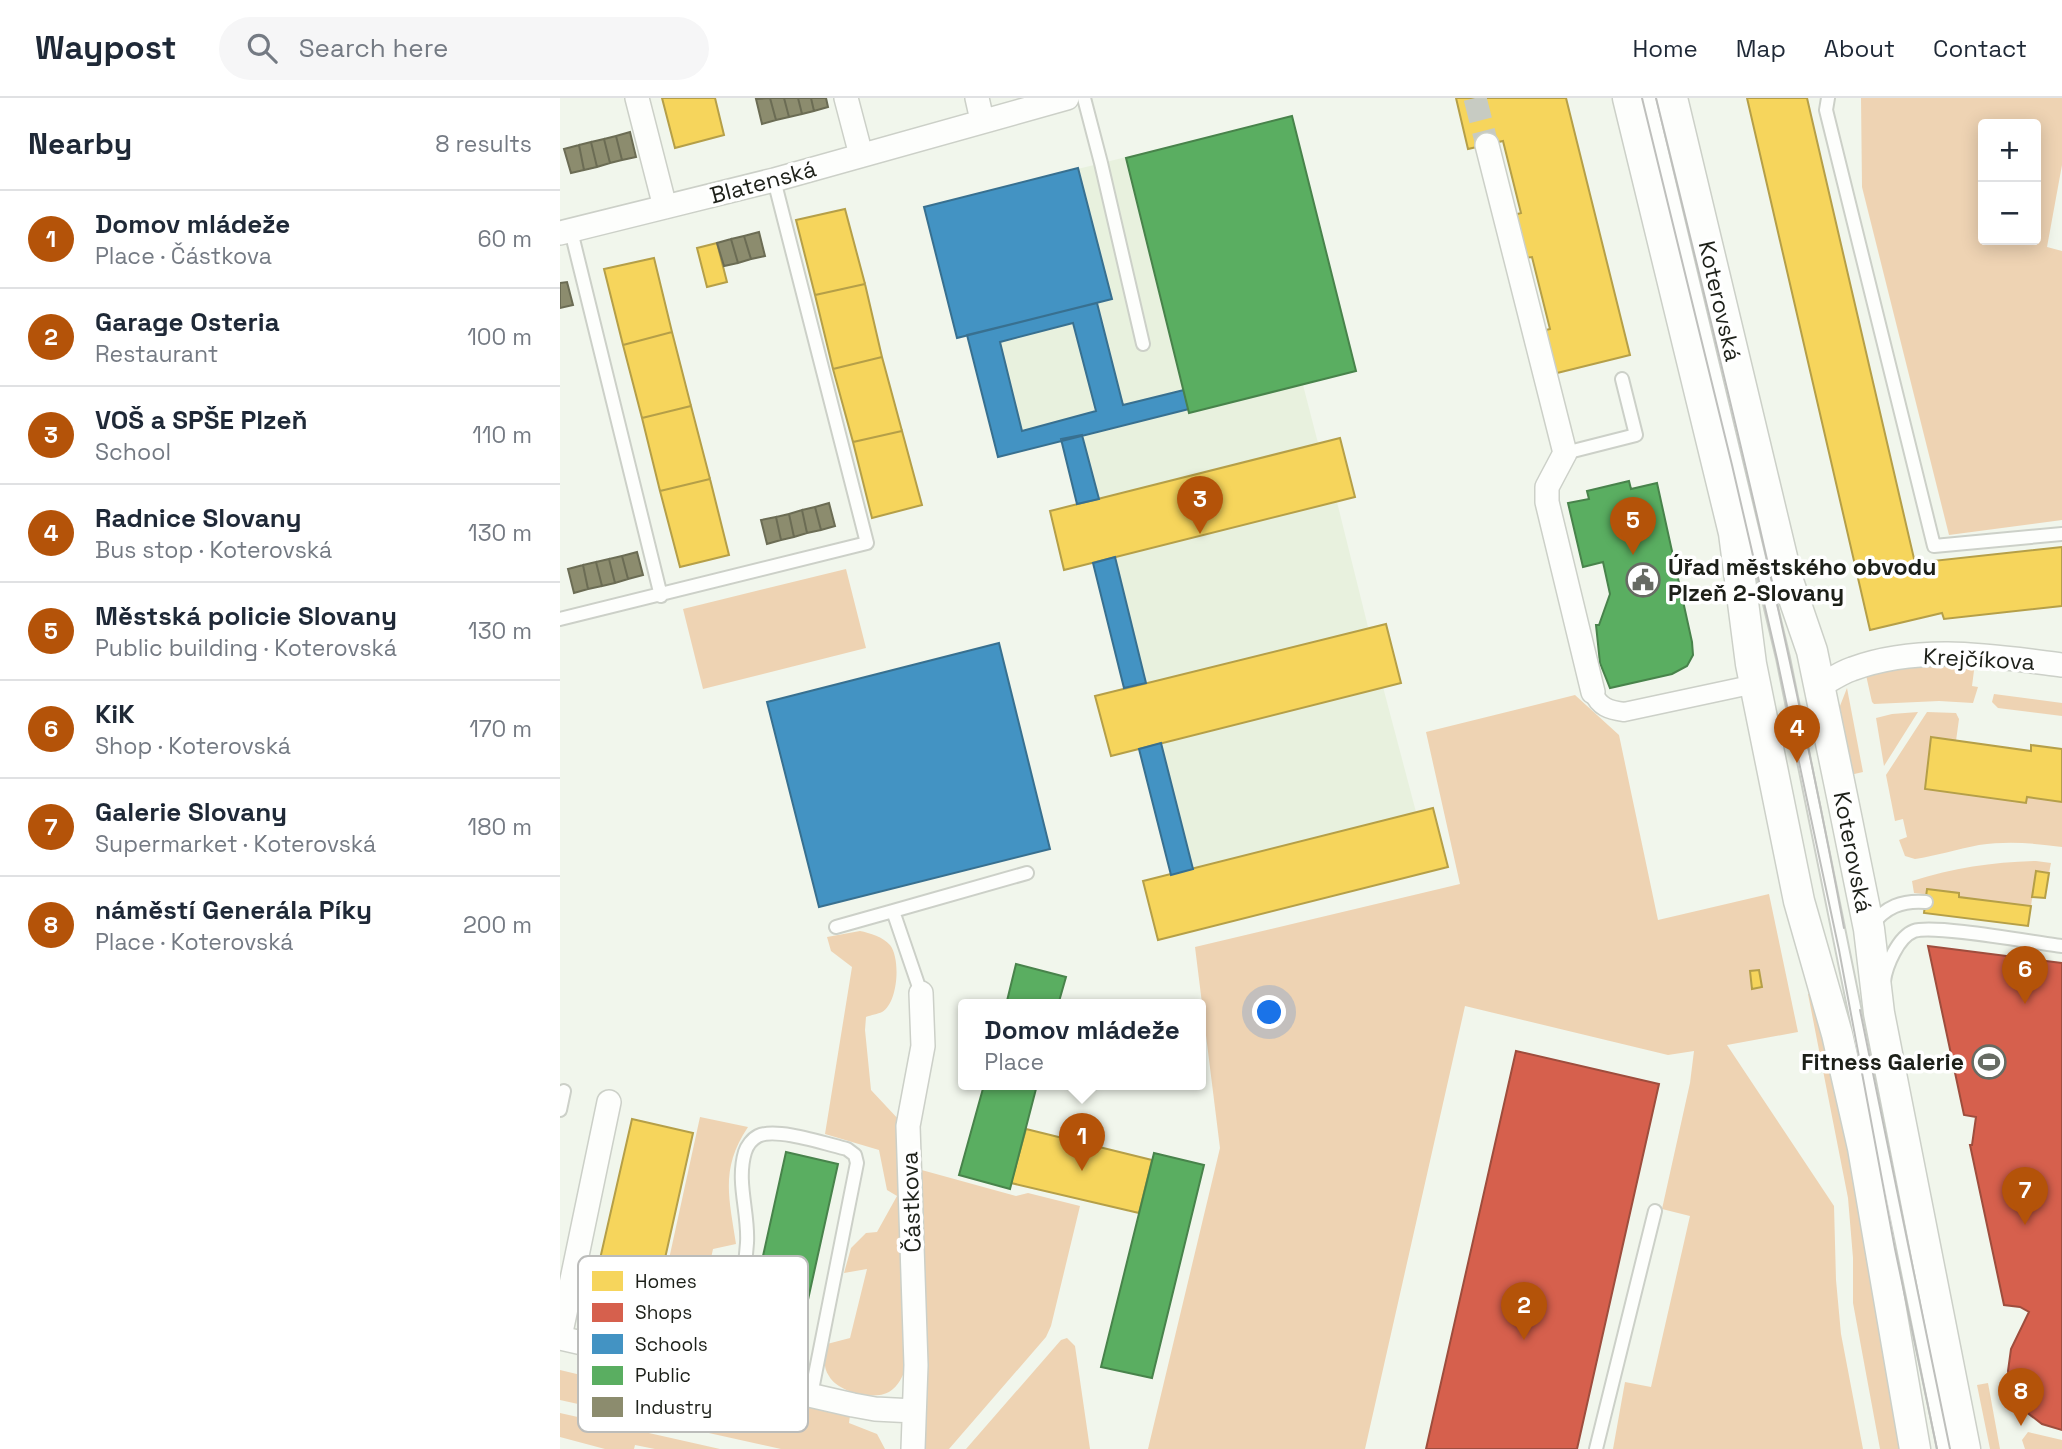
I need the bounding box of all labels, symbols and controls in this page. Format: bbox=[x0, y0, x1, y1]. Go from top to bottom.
search box bbox=[219, 17, 709, 80]
text: Waypost bbox=[35, 27, 177, 69]
icon: search bbox=[243, 29, 281, 67]
text: Search here bbox=[299, 31, 448, 65]
text: Home bbox=[1632, 33, 1698, 64]
text: Map bbox=[1736, 33, 1786, 64]
text: About bbox=[1824, 33, 1895, 64]
text: Contact bbox=[1933, 33, 2027, 64]
map controls bbox=[1978, 119, 2041, 245]
button: + bbox=[1978, 119, 2041, 182]
text: Nearby bbox=[28, 124, 132, 163]
text: 8 results bbox=[435, 129, 532, 159]
street label: Blatenská bbox=[707, 153, 819, 211]
button: − bbox=[1978, 182, 2041, 245]
text: Domov mládeže bbox=[95, 207, 290, 241]
text: 1 bbox=[46, 224, 56, 254]
text: 60 m bbox=[477, 224, 532, 254]
street label: Koterovská bbox=[1692, 238, 1748, 364]
text: Place · Částkova bbox=[95, 241, 272, 271]
text: Garage Osteria bbox=[95, 305, 280, 339]
text: 2 bbox=[44, 322, 58, 352]
text: 100 m bbox=[467, 322, 532, 352]
text: Restaurant bbox=[95, 339, 218, 369]
text: VOŠ a SPŠE Plzeň bbox=[95, 403, 307, 437]
text: 3 bbox=[44, 420, 58, 450]
text: 110 m bbox=[472, 420, 532, 450]
text: School bbox=[95, 437, 171, 467]
pin: 3 bbox=[1177, 476, 1223, 534]
pin: 5 bbox=[1610, 497, 1656, 555]
text: Radnice Slovany bbox=[95, 501, 302, 535]
text: 4 bbox=[44, 518, 58, 548]
text: 130 m bbox=[468, 518, 532, 548]
text: Bus stop · Koterovská bbox=[95, 535, 332, 565]
place label: Úřad městského obvodu Plzeň 2-Slovany bbox=[1668, 552, 1936, 608]
public building icon: Úřad městského obvodu Plzeň 2-Slovany bbox=[1624, 561, 1662, 599]
text: Městská policie Slovany bbox=[95, 599, 397, 633]
text: 5 bbox=[44, 616, 58, 646]
text: 130 m bbox=[468, 616, 532, 646]
text: Public building · Koterovská bbox=[95, 633, 397, 663]
street label: Krejčíkova bbox=[1922, 641, 2036, 677]
text: KiK bbox=[95, 697, 134, 731]
pin: 4 bbox=[1774, 705, 1820, 763]
text: 6 bbox=[44, 714, 58, 744]
text: 170 m bbox=[469, 714, 532, 744]
text: Shop · Koterovská bbox=[95, 731, 291, 761]
street label: Koterovská bbox=[1827, 789, 1879, 915]
text: Galerie Slovany bbox=[95, 795, 287, 829]
text: 7 bbox=[45, 812, 57, 842]
text: 180 m bbox=[468, 812, 532, 842]
text: Supermarket · Koterovská bbox=[95, 829, 376, 859]
text: náměstí Generála Píky bbox=[95, 893, 372, 927]
text: 8 bbox=[44, 910, 58, 940]
text: 200 m bbox=[463, 910, 532, 940]
text: Place · Koterovská bbox=[95, 927, 294, 957]
pin: 6 bbox=[2002, 946, 2048, 1004]
your location bbox=[1252, 995, 1286, 1029]
popup bbox=[958, 999, 1206, 1090]
text: Domov mládeže bbox=[984, 1013, 1180, 1047]
sports icon: Fitness Galerie bbox=[1970, 1043, 2008, 1081]
text: Place bbox=[984, 1047, 1044, 1077]
place label: Fitness Galerie bbox=[1801, 1047, 1964, 1077]
pin: 1 bbox=[1059, 1113, 1105, 1171]
street label: Částkova bbox=[894, 1151, 928, 1253]
pin: 7 bbox=[2002, 1167, 2048, 1225]
legend bbox=[578, 1256, 808, 1432]
text: Homes bbox=[635, 1269, 697, 1294]
pin: 2 bbox=[1501, 1282, 1547, 1340]
text: Shops bbox=[635, 1300, 692, 1325]
text: Schools bbox=[635, 1332, 708, 1357]
text: Public bbox=[635, 1363, 691, 1388]
pin: 8 bbox=[1998, 1368, 2044, 1426]
text: Industry bbox=[635, 1395, 712, 1420]

